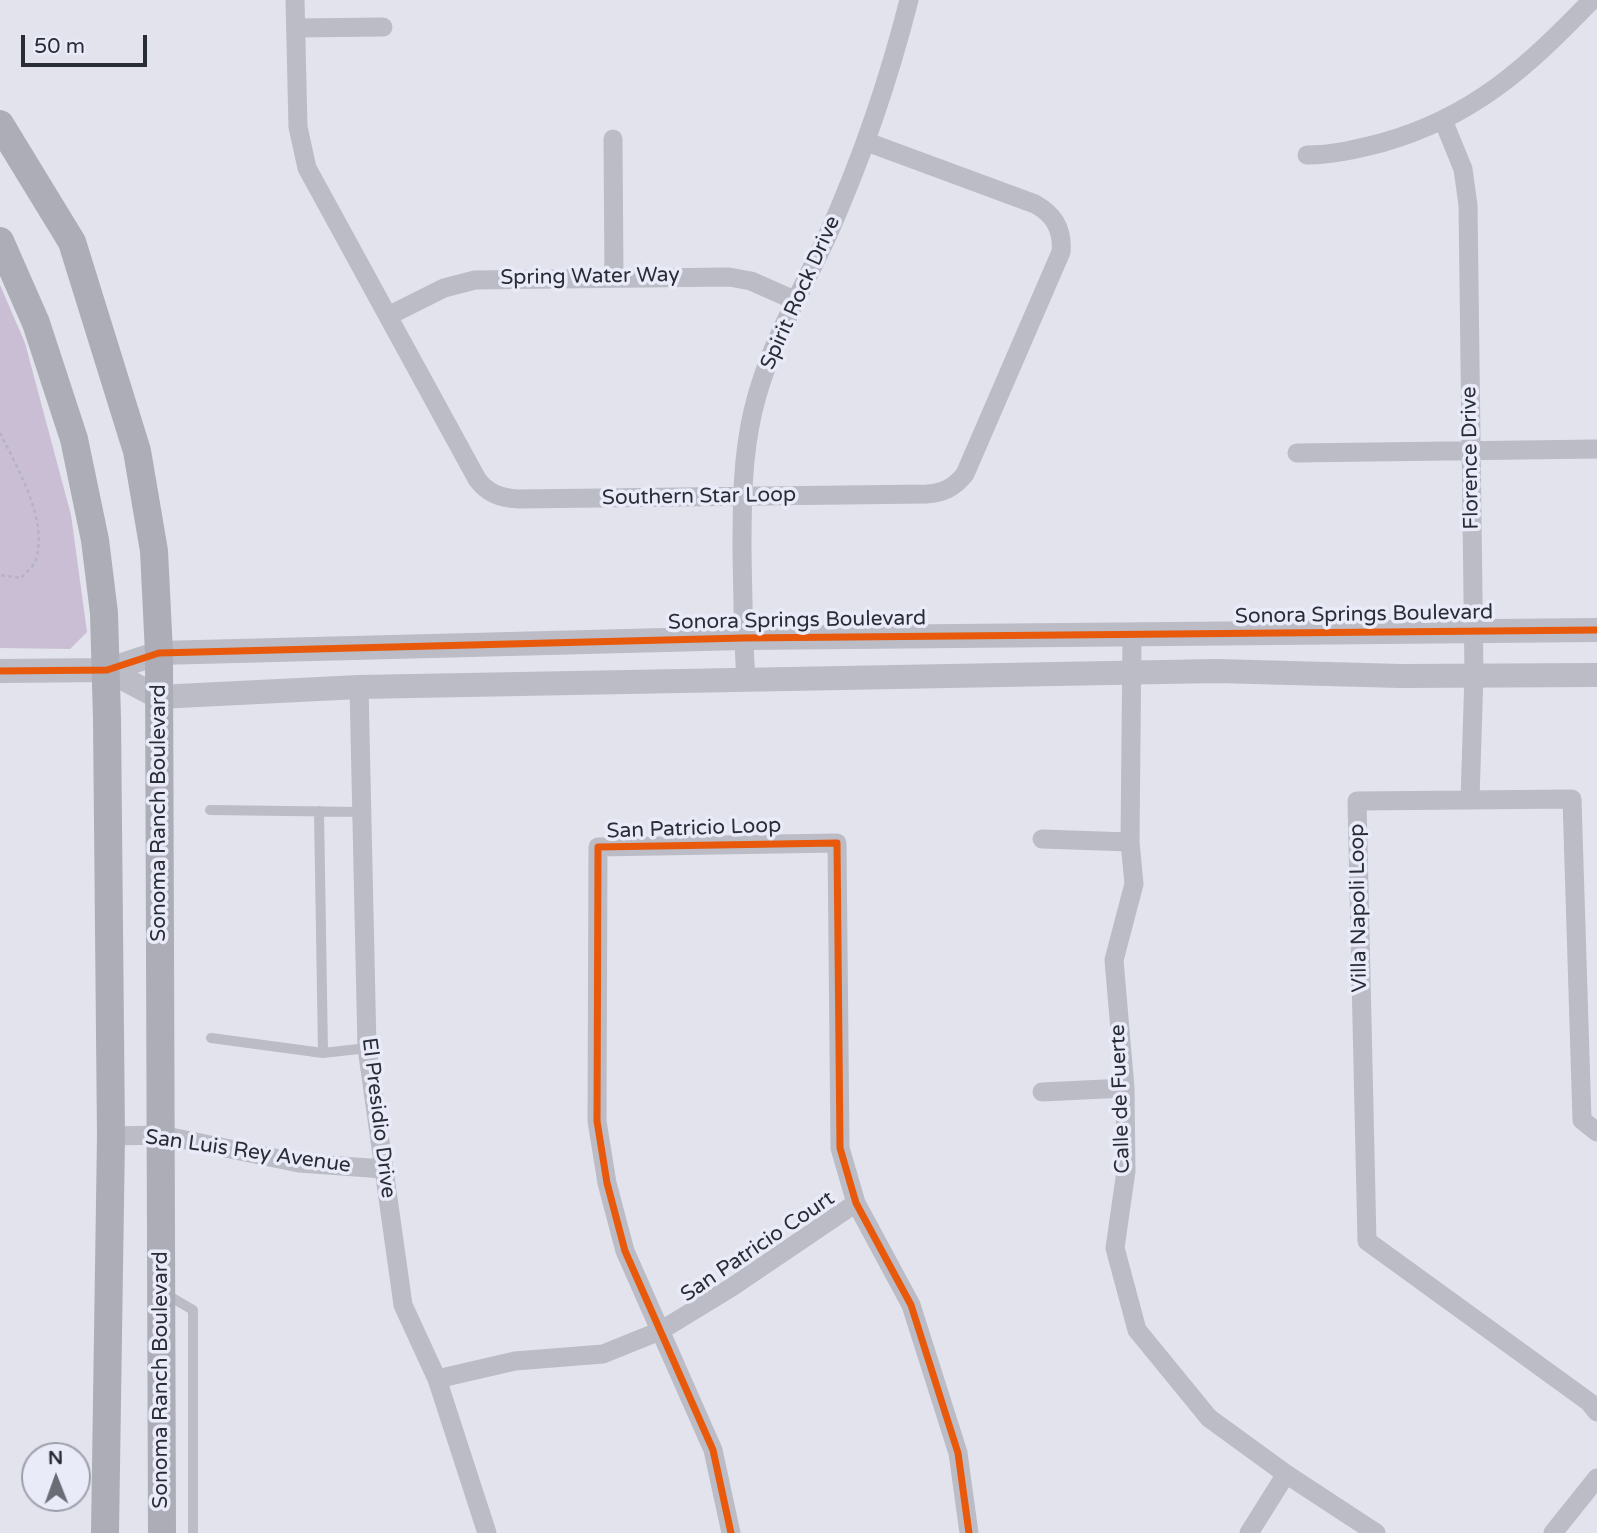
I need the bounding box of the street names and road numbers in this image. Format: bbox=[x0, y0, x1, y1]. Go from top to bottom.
street label: Spirit Rock Drive bbox=[756, 212, 846, 374]
street label: Spring Water Way bbox=[500, 263, 680, 291]
street label: Florence Drive bbox=[1457, 386, 1485, 530]
street label: Southern Star Loop bbox=[602, 483, 796, 511]
street label: Sonora Springs Boulevard bbox=[1235, 600, 1493, 630]
street label: Sonora Springs Boulevard bbox=[668, 606, 926, 636]
street label: Sonoma Ranch Boulevard bbox=[146, 684, 172, 942]
street label: San Patricio Loop bbox=[606, 813, 782, 845]
street label: Villa Napoli Loop bbox=[1345, 823, 1373, 993]
street label: Calle de Fuerte bbox=[1106, 1024, 1136, 1174]
street label: El Presidio Drive bbox=[356, 1036, 400, 1200]
street label: San Luis Rey Avenue bbox=[144, 1125, 352, 1179]
street label: San Patricio Court bbox=[676, 1186, 840, 1308]
street label: Sonoma Ranch Boulevard bbox=[148, 1251, 174, 1509]

